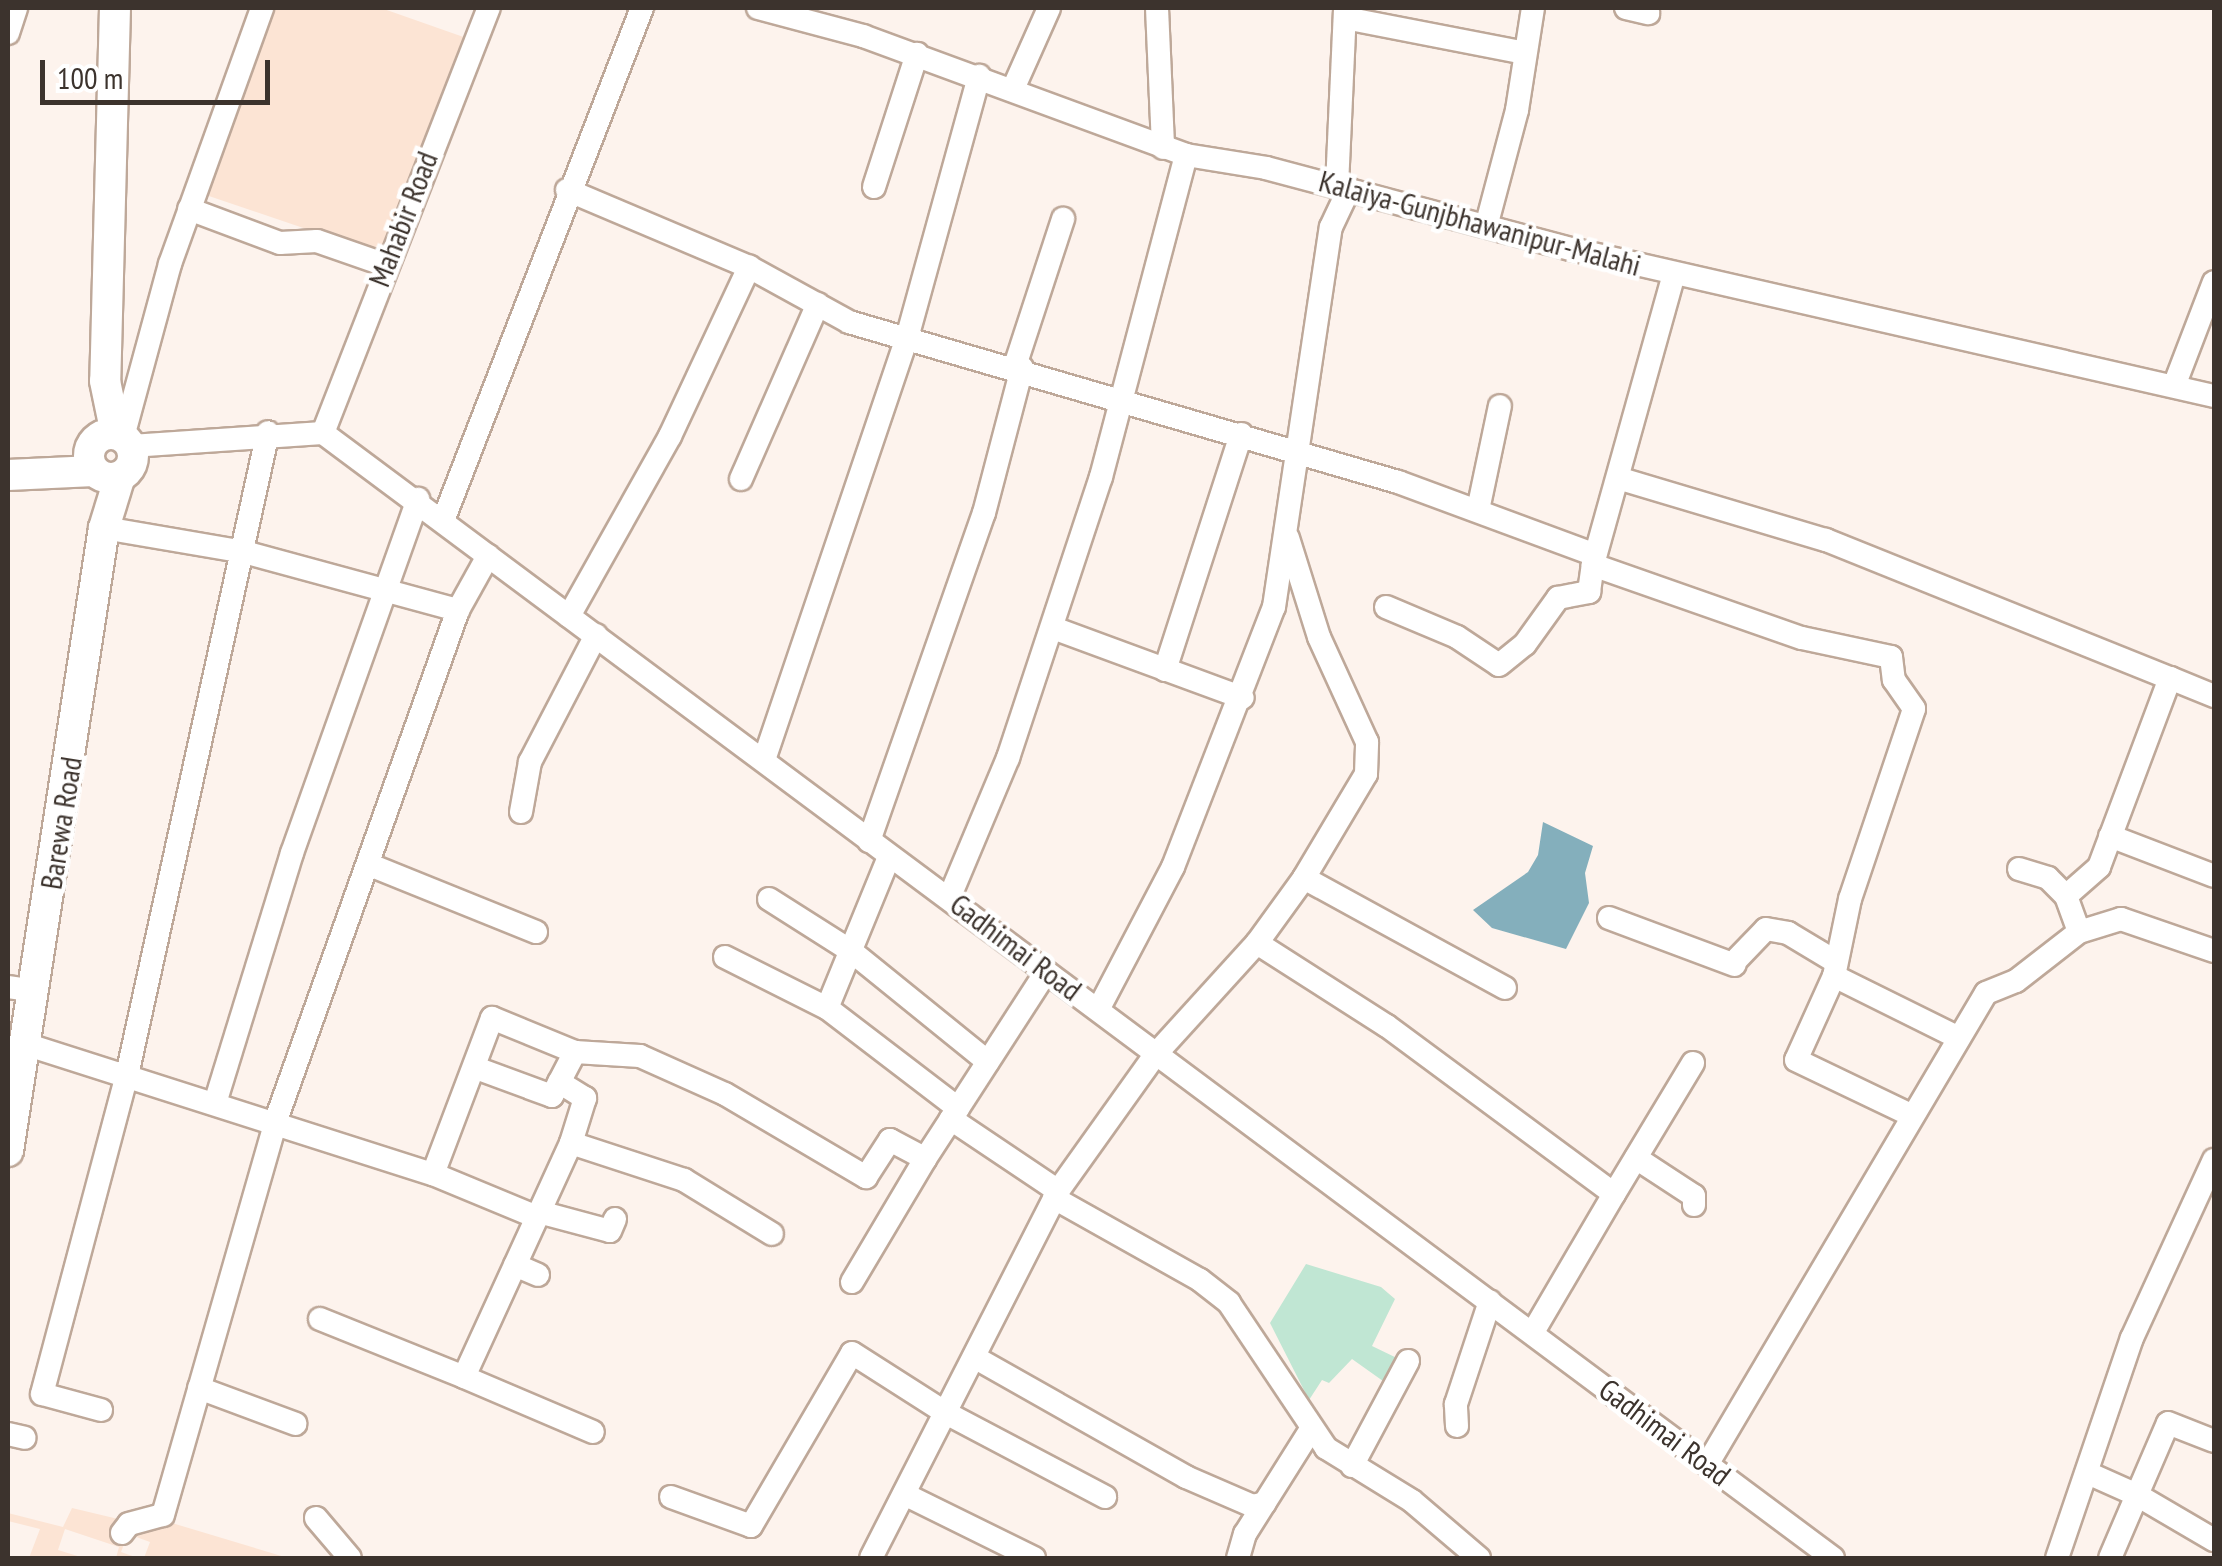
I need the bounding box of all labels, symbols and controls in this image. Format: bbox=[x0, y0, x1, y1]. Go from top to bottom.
scale bar bbox=[45, 40, 275, 102]
text: 100 m bbox=[57, 58, 123, 97]
street label: Mahabir Road bbox=[361, 146, 445, 292]
street label: Kalaiya-Gunjbhawanipur-Malahi bbox=[1315, 163, 1645, 283]
street label: Barewa Road bbox=[33, 754, 89, 892]
street label: Gadhimai Road bbox=[943, 886, 1089, 1008]
street label: Gadhimai Road bbox=[1592, 1371, 1738, 1493]

